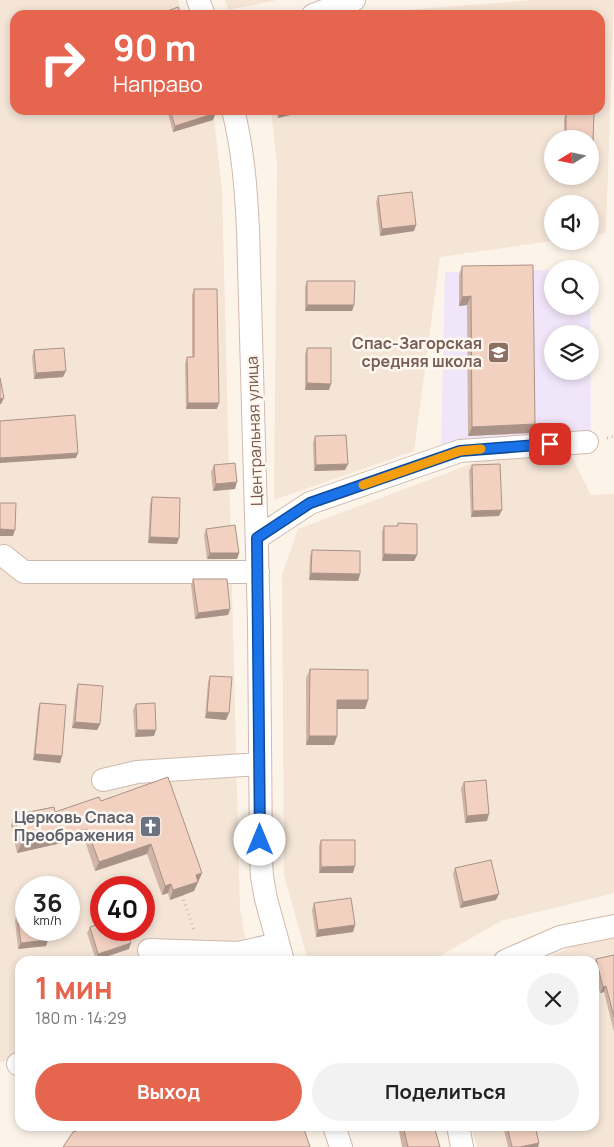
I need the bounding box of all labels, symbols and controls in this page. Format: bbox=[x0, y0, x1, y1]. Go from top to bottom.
text: 90 m bbox=[113, 24, 196, 72]
icon: right bbox=[30, 30, 95, 95]
text: Направо bbox=[113, 69, 203, 99]
north arrow bbox=[544, 130, 599, 185]
map controls bbox=[544, 130, 599, 380]
button: sound bbox=[544, 195, 599, 250]
button: search bbox=[544, 260, 599, 315]
button: layers bbox=[544, 325, 599, 380]
place label: Спас-Загорская средняя школа bbox=[352, 332, 482, 372]
school or university icon: Спас-Загорская средняя школа bbox=[486, 340, 510, 364]
street label: Центральная улица bbox=[240, 356, 268, 506]
pin bbox=[529, 423, 571, 465]
icon: arrive bbox=[536, 430, 564, 458]
place label: Церковь Спаса Преображения bbox=[14, 806, 134, 846]
position arrow bbox=[233, 813, 285, 865]
church icon: Церковь Спаса Преображения bbox=[138, 814, 162, 838]
speed limit sign: 40 bbox=[90, 876, 155, 941]
text: 36 bbox=[32, 885, 63, 920]
text: km/h bbox=[34, 912, 61, 929]
text: 1 мин bbox=[35, 967, 113, 1008]
button: close bbox=[527, 973, 579, 1025]
text: 180 m · 14:29 bbox=[35, 1007, 127, 1029]
button: Выход bbox=[35, 1063, 302, 1121]
button: Поделиться bbox=[312, 1063, 579, 1121]

